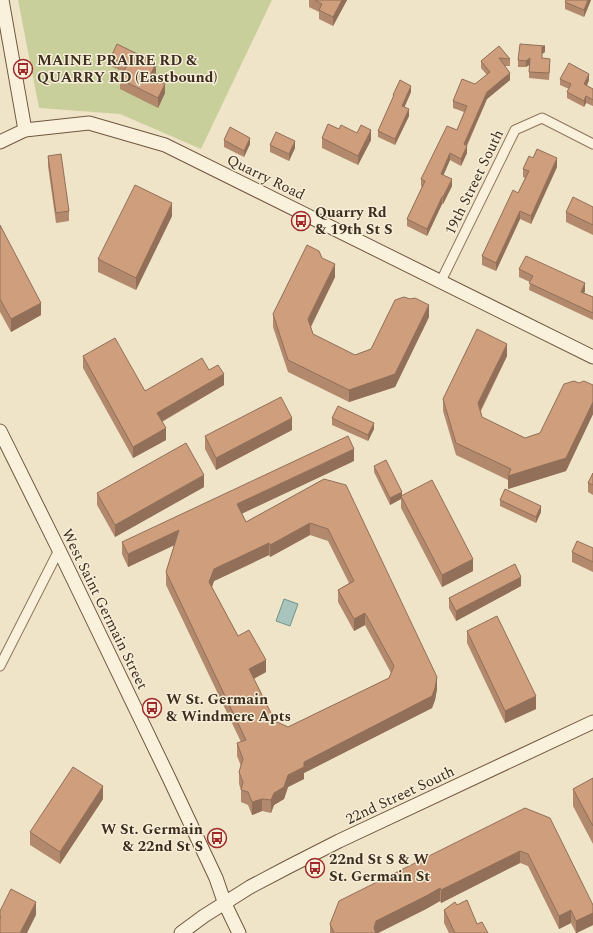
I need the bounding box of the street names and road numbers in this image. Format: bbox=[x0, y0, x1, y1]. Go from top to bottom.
street label: 19th Street South bbox=[439, 125, 510, 239]
street label: Quarry Road bbox=[223, 149, 309, 206]
street label: West Saint Germain Street bbox=[56, 525, 154, 694]
street label: 22nd Street South bbox=[342, 760, 459, 831]

